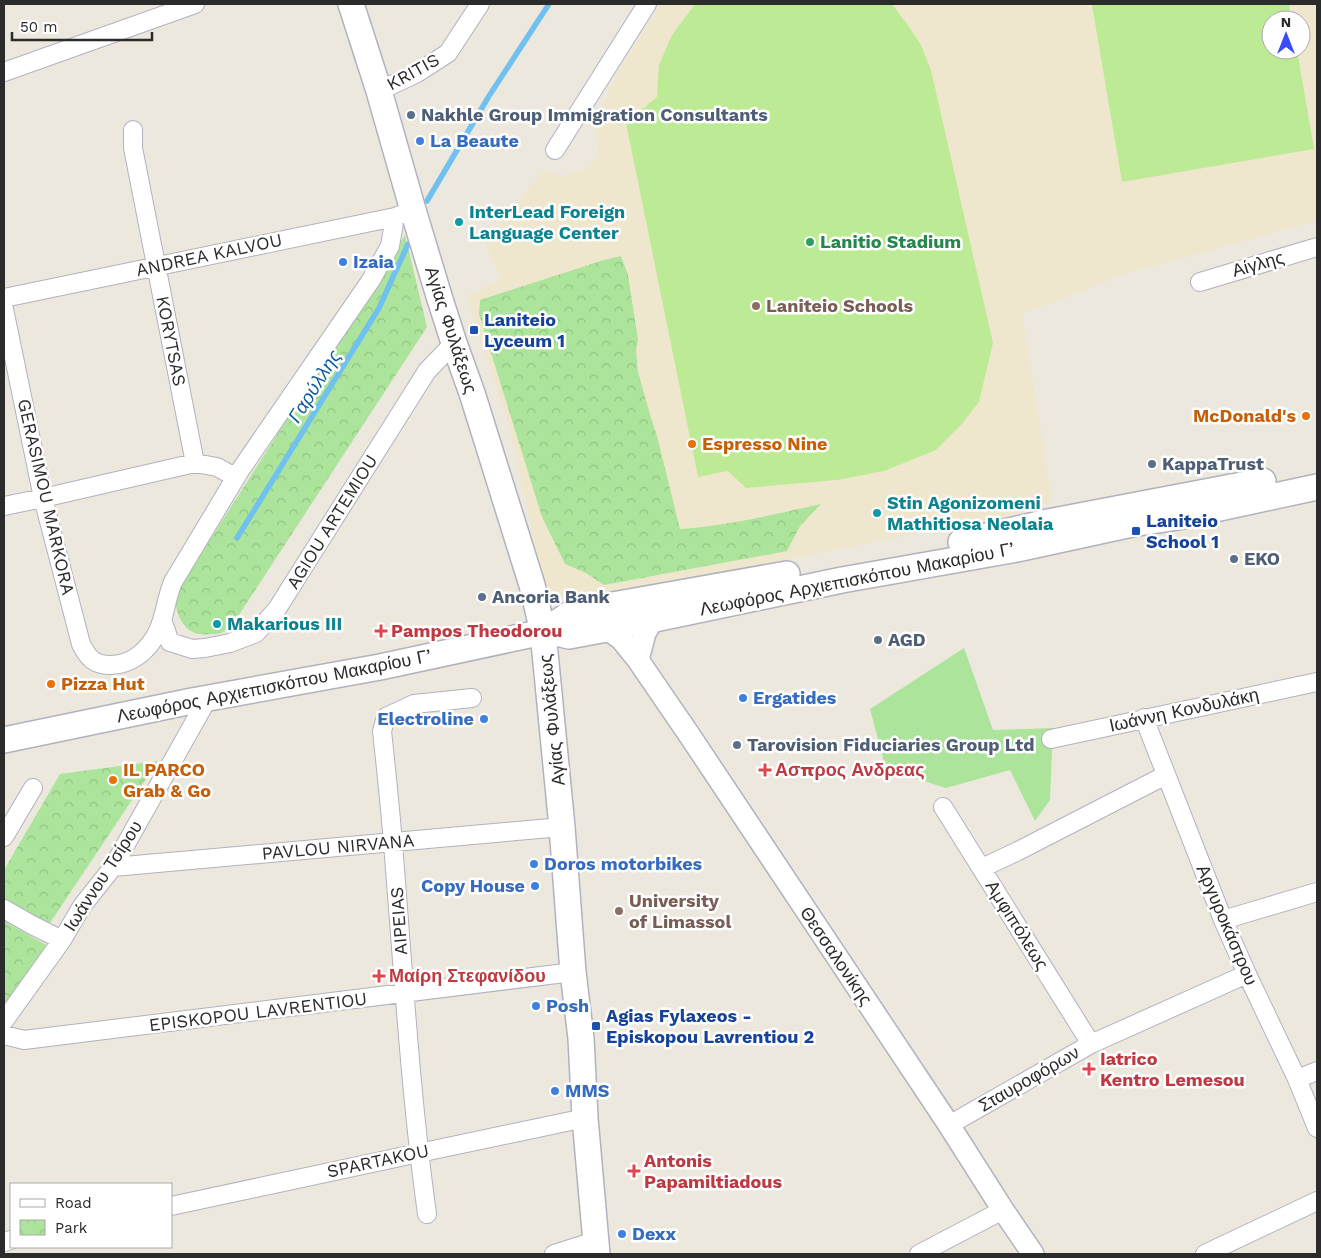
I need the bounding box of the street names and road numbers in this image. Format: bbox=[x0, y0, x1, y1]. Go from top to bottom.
street label: KRITIS bbox=[383, 49, 443, 95]
street label: ANDREA KALVOU bbox=[134, 229, 284, 280]
street label: Αίγλης bbox=[1230, 246, 1286, 281]
street label: Αγίας Φυλάξεως bbox=[421, 264, 482, 396]
street label: KORYTSAS bbox=[152, 294, 191, 388]
street label: GERASIMOU MARKORA bbox=[14, 397, 79, 597]
street label: AGIOU ARTEMIOU bbox=[282, 451, 381, 593]
street label: Λεωφόρος Αρχιεπισκόπου Μακαρίου Γ’ bbox=[698, 538, 1016, 619]
street label: Λεωφόρος Αρχιεπισκόπου Μακαρίου Γ’ bbox=[115, 645, 433, 726]
street label: Αγίας Φυλάξεως bbox=[534, 653, 569, 787]
street label: Ιωάννη Κονδυλάκη bbox=[1107, 683, 1261, 736]
street label: Ιωάννου Τσίρου bbox=[59, 816, 146, 935]
street label: PAVLOU NIRVANA bbox=[261, 829, 415, 864]
street label: Αργυροκάστρου bbox=[1193, 861, 1262, 988]
street label: Αμφιπόλεως bbox=[982, 876, 1053, 974]
street label: AIPEIAS bbox=[386, 886, 411, 956]
street label: Θεσσαλονίκης bbox=[796, 903, 877, 1009]
street label: EPISKOPOU LAVRENTIOU bbox=[148, 988, 368, 1035]
street label: Σταυροφόρων bbox=[975, 1041, 1083, 1116]
street label: SPARTAKOU bbox=[325, 1139, 431, 1182]

